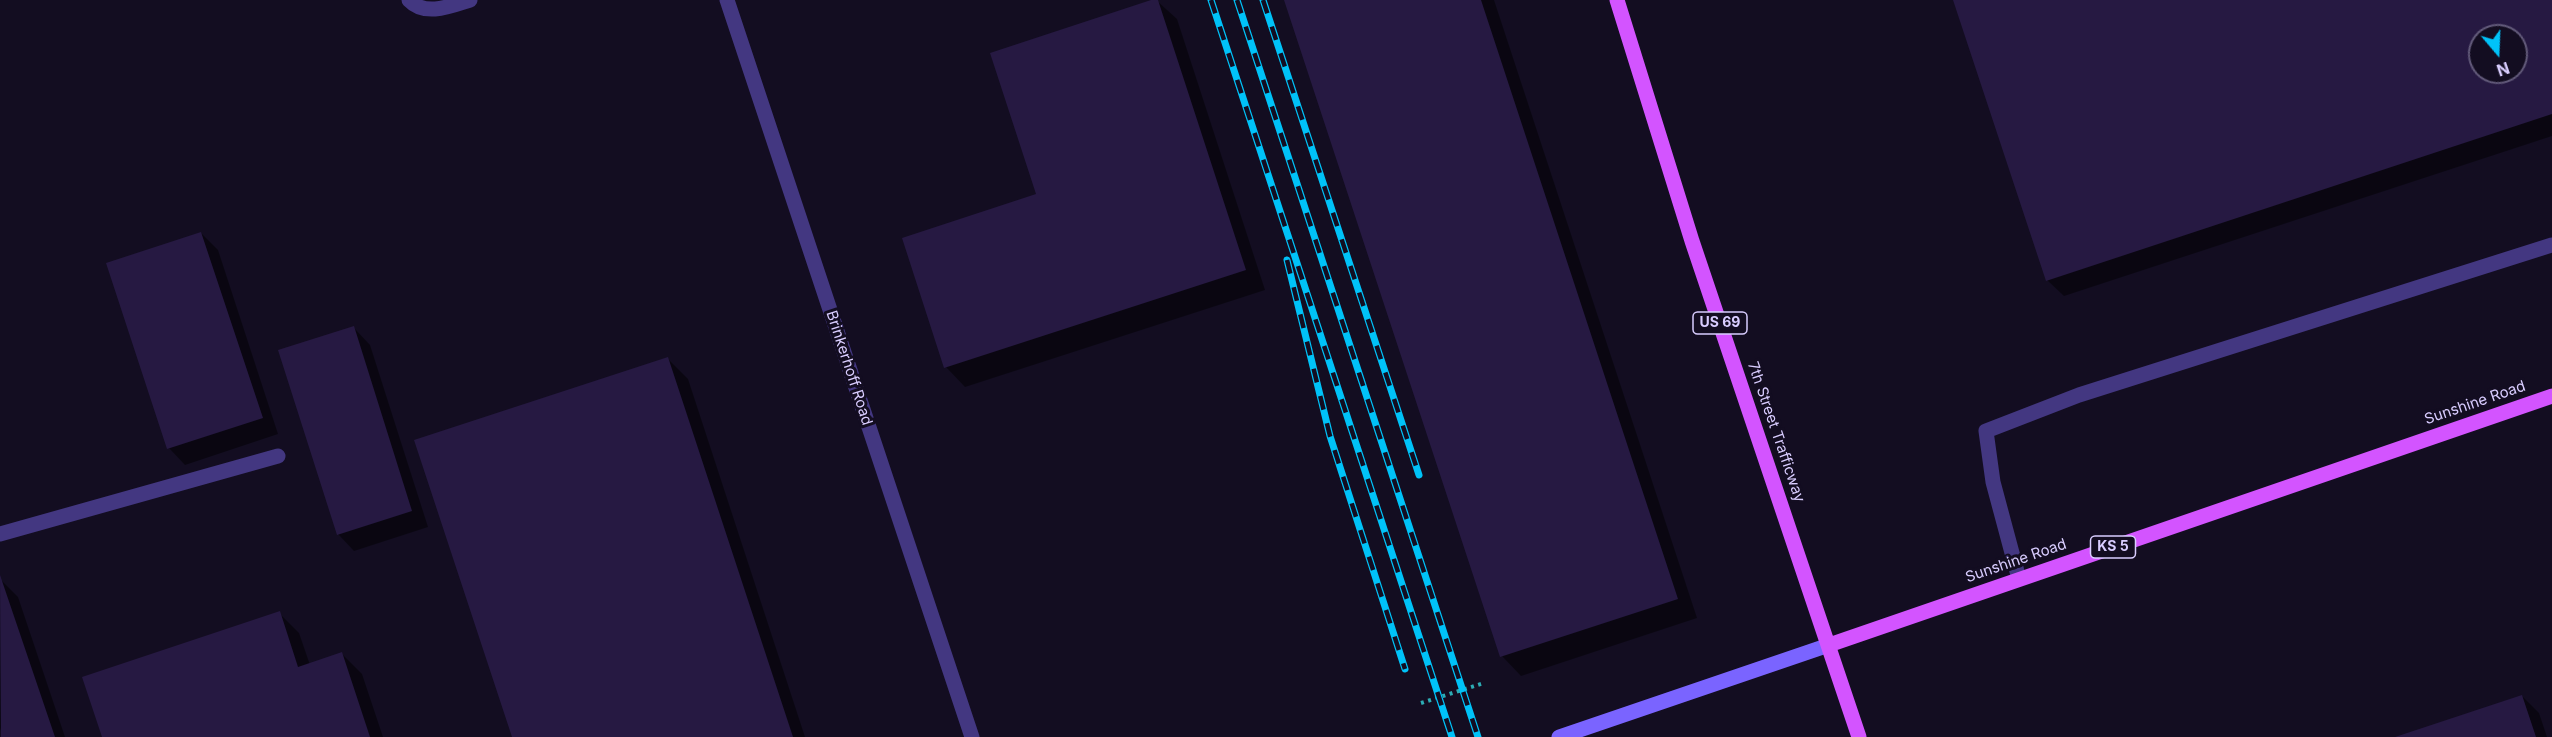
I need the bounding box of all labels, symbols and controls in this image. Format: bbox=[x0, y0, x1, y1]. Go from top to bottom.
north arrow bbox=[2468, 24, 2528, 84]
text: N bbox=[2494, 58, 2512, 81]
street label: Brinkerhoff Road bbox=[822, 308, 876, 428]
road number: US 69 bbox=[1693, 312, 1747, 334]
street label: 7th Street Trafficway bbox=[1744, 359, 1808, 505]
street label: Sunshine Road bbox=[2422, 377, 2528, 429]
street label: Sunshine Road bbox=[1963, 535, 2069, 587]
road number: KS 5 bbox=[2090, 536, 2136, 558]

